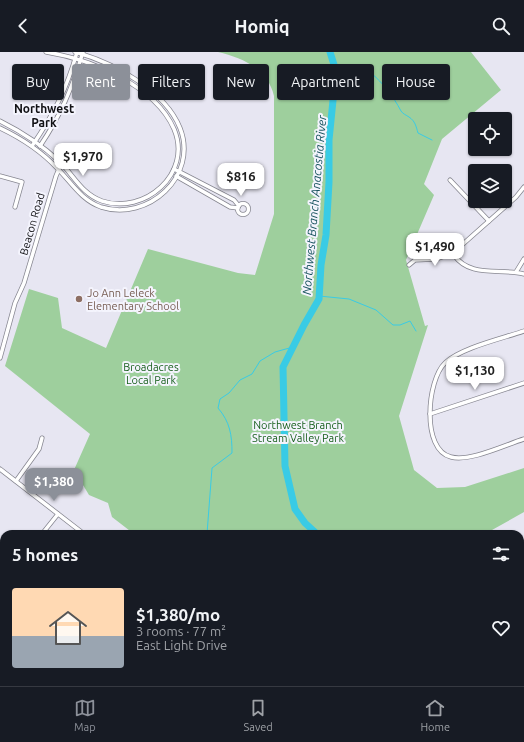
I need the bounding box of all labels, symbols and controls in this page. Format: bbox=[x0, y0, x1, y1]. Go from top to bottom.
icon: back bbox=[12, 15, 34, 37]
icon: search bbox=[490, 15, 512, 37]
text: Homiq bbox=[234, 16, 290, 36]
chip: Buy bbox=[12, 64, 64, 100]
chip: Rent bbox=[72, 64, 130, 100]
chip: Filters bbox=[138, 64, 205, 100]
chip: New bbox=[213, 64, 269, 100]
chip: Apartment bbox=[277, 64, 374, 100]
chip: House bbox=[382, 64, 450, 100]
district label: Northwest Park bbox=[14, 102, 74, 129]
map controls bbox=[468, 112, 512, 208]
button: locate bbox=[468, 112, 512, 156]
water label: Northwest Branch Anacostia River bbox=[300, 114, 328, 295]
pin: $1,970 bbox=[50, 143, 116, 177]
text: $1,970 bbox=[63, 149, 103, 163]
pin: $816 bbox=[217, 163, 265, 197]
button: layers bbox=[468, 164, 512, 208]
text: $816 bbox=[226, 169, 256, 183]
street label: Beacon Road bbox=[17, 191, 47, 257]
pin: $1,490 bbox=[402, 233, 468, 267]
text: $1,490 bbox=[415, 239, 455, 253]
place label: Jo Ann Leleck Elementary School bbox=[87, 287, 179, 312]
marker: Jo Ann Leleck Elementary School bbox=[74, 294, 84, 304]
pin: $1,130 bbox=[442, 357, 508, 391]
park label: Broadacres Local Park bbox=[123, 361, 179, 386]
text: $1,130 bbox=[455, 363, 495, 377]
park label: Northwest Branch Stream Valley Park bbox=[252, 419, 344, 444]
pin: $1,380 bbox=[21, 468, 87, 502]
text: $1,380 bbox=[34, 474, 74, 488]
icon: filters bbox=[490, 543, 512, 565]
text: 5 homes bbox=[12, 545, 78, 564]
icon: home bbox=[44, 604, 92, 652]
text: $1,380/mo bbox=[136, 605, 220, 624]
icon: heart bbox=[490, 617, 512, 639]
text: 3 rooms · 77 m² bbox=[136, 624, 226, 638]
text: East Light Drive bbox=[136, 638, 227, 652]
tab: Map bbox=[74, 697, 96, 733]
tab: Saved bbox=[244, 697, 273, 733]
tab: Home bbox=[420, 697, 450, 733]

